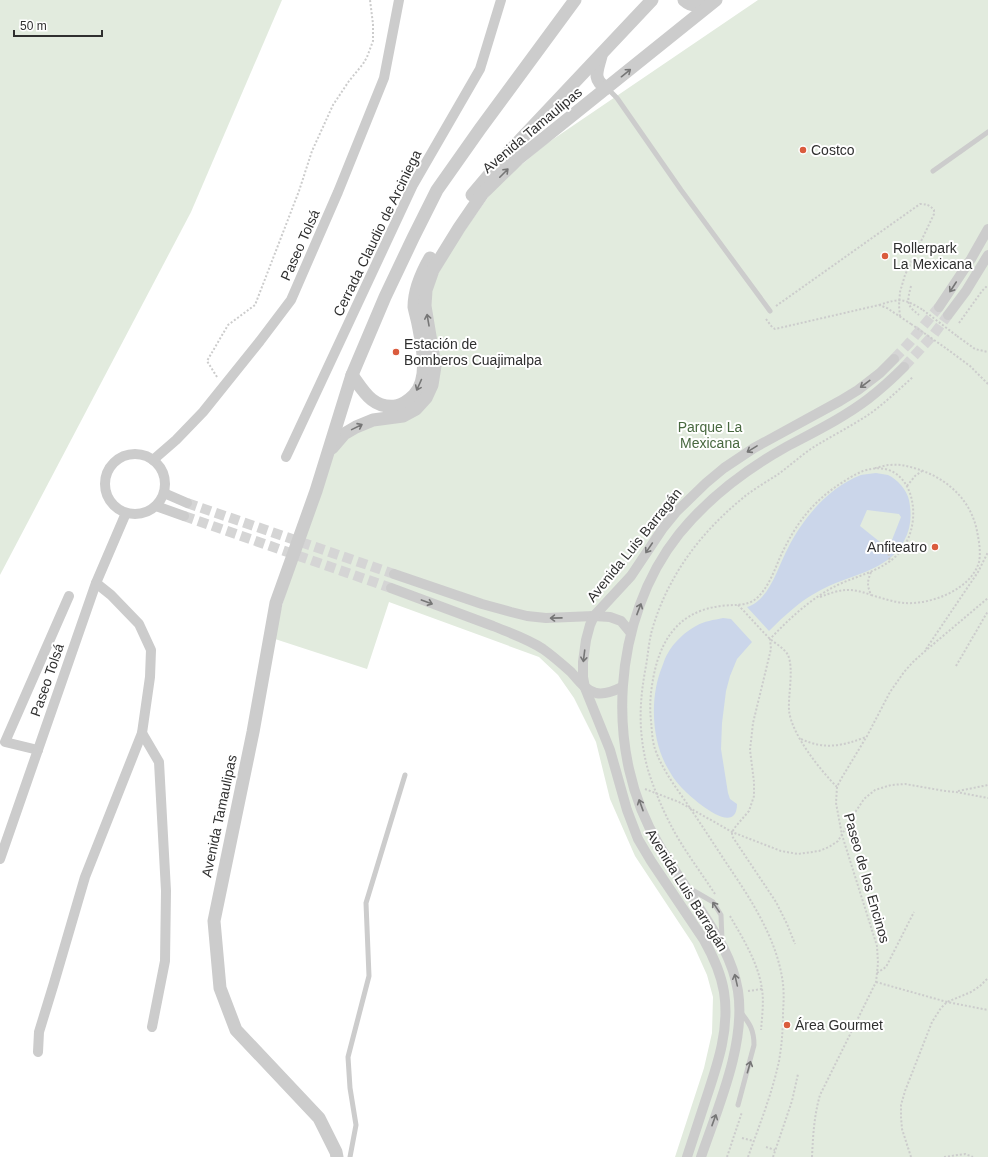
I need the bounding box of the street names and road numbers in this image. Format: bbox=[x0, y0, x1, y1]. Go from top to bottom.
street label: Avenida Tamaulipas bbox=[479, 84, 585, 176]
street label: Cerrada Claudio de Arciniega bbox=[330, 147, 424, 319]
street label: Paseo Tolsá bbox=[277, 207, 323, 283]
street label: Avenida Luis Barragán bbox=[583, 485, 685, 605]
street label: Paseo Tolsá bbox=[27, 641, 67, 719]
street label: Avenida Tamaulipas bbox=[198, 753, 240, 879]
street label: Paseo de los Encinos bbox=[841, 811, 893, 945]
street label: Avenida Luis Barragán bbox=[643, 826, 731, 954]

